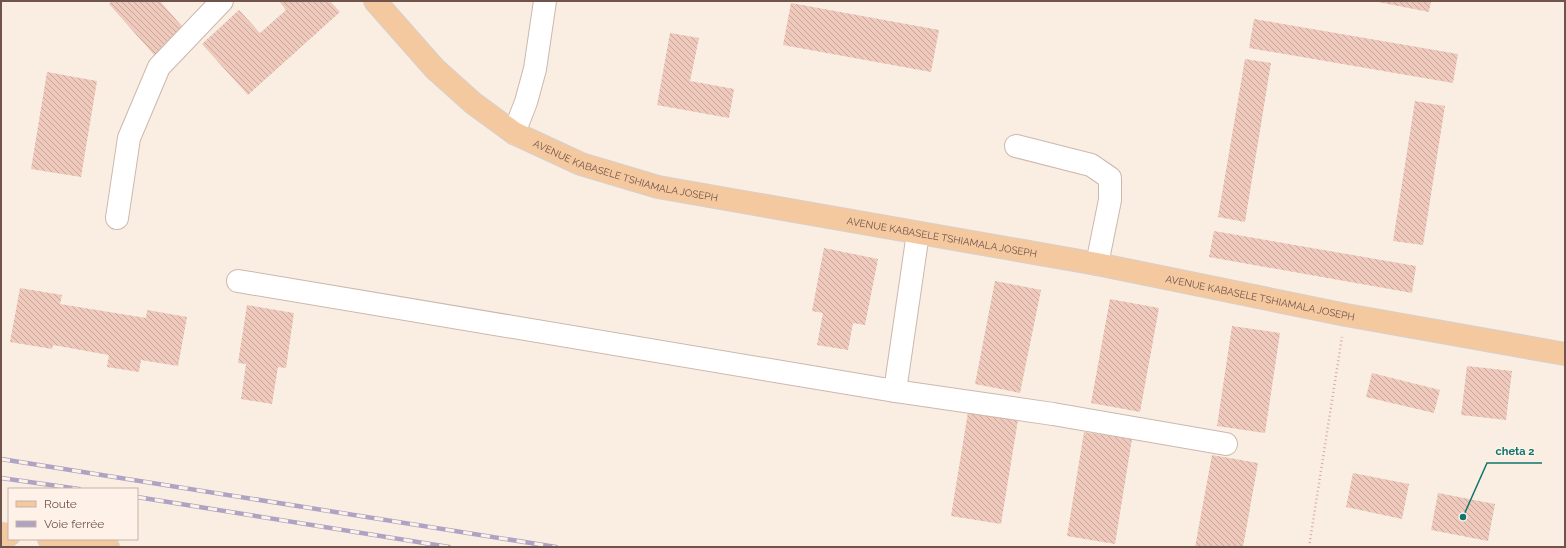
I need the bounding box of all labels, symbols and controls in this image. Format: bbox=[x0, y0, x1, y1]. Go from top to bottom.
street label: AVENUE KABASELE TSHIAMALA JOSEPH bbox=[532, 138, 719, 203]
street label: AVENUE KABASELE TSHIAMALA JOSEPH bbox=[846, 215, 1038, 259]
street label: AVENUE KABASELE TSHIAMALA JOSEPH bbox=[1165, 273, 1356, 322]
callout: cheta 2 bbox=[1487, 440, 1542, 463]
text: cheta 2 bbox=[1496, 445, 1534, 458]
legend bbox=[8, 488, 138, 540]
text: Route bbox=[44, 497, 77, 511]
text: Voie ferrée bbox=[44, 517, 104, 531]

